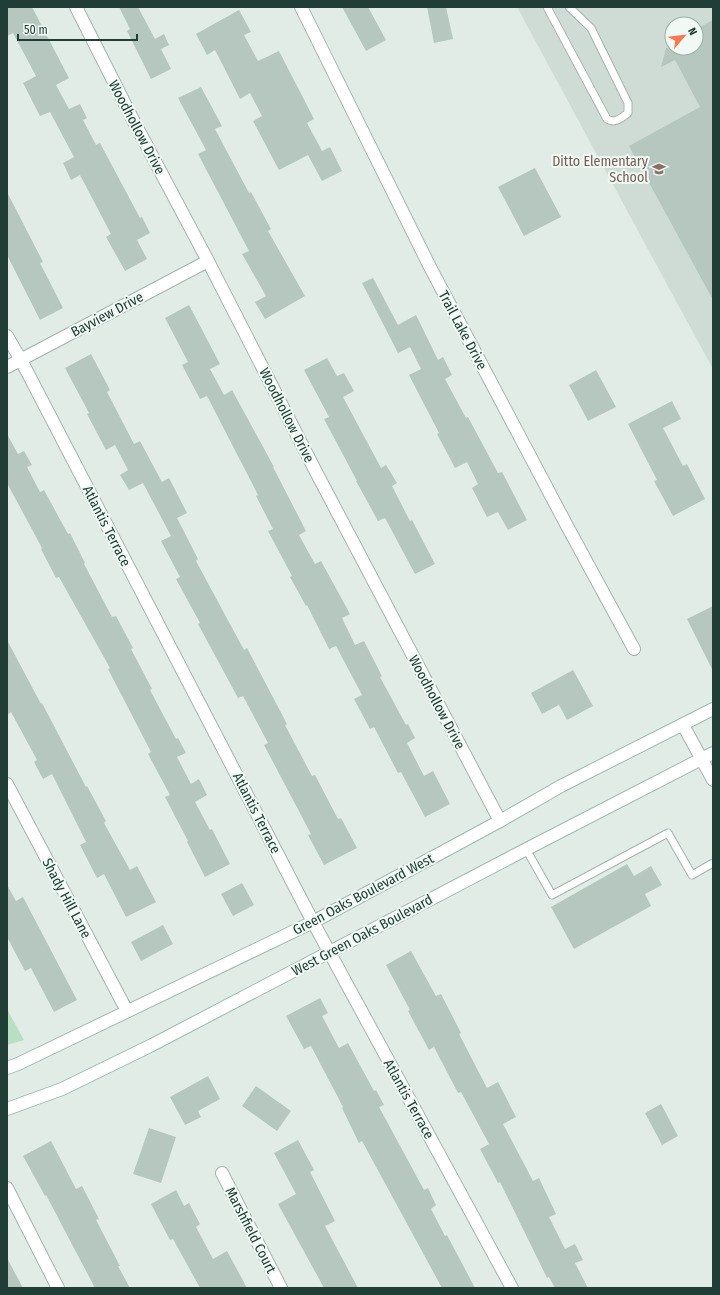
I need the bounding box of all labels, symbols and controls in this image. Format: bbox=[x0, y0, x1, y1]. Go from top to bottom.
scale bar bbox=[18, 16, 137, 42]
north arrow bbox=[664, 16, 704, 56]
text: 50 m bbox=[24, 23, 48, 37]
text: N bbox=[685, 26, 700, 38]
street label: Woodhollow Drive bbox=[105, 77, 169, 177]
place label: Ditto Elementary School bbox=[552, 153, 649, 186]
school or university icon: Ditto Elementary School bbox=[651, 161, 667, 177]
street label: Bayview Drive bbox=[68, 288, 146, 341]
street label: Trail Lake Drive bbox=[435, 288, 491, 373]
street label: Woodhollow Drive bbox=[255, 365, 318, 466]
street label: Atlantis Terrace bbox=[79, 483, 134, 570]
street label: Woodhollow Drive bbox=[405, 652, 469, 752]
street label: Atlantis Terrace bbox=[229, 770, 284, 857]
street label: Green Oaks Boulevard West bbox=[290, 850, 437, 939]
street label: Shady Hill Lane bbox=[38, 855, 95, 941]
street label: West Green Oaks Boulevard bbox=[289, 891, 436, 980]
street label: Atlantis Terrace bbox=[380, 1056, 437, 1142]
street label: Marshfield Court bbox=[222, 1184, 280, 1277]

